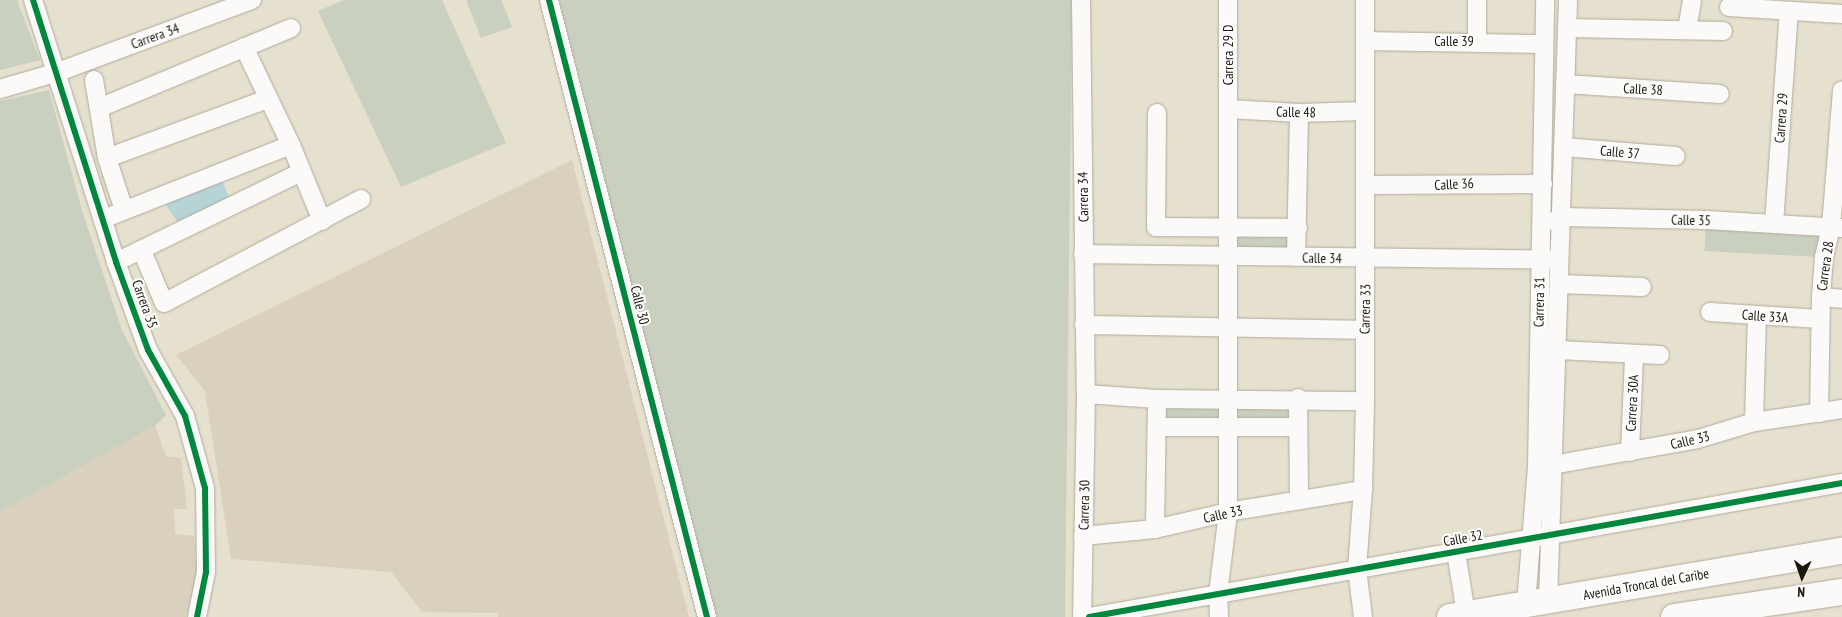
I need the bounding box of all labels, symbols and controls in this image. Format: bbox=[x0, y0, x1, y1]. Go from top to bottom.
street label: Carrera 34 bbox=[128, 20, 182, 52]
street label: Carrera 29 D bbox=[1220, 25, 1236, 85]
street label: Calle 39 bbox=[1434, 33, 1474, 49]
street label: Calle 38 bbox=[1623, 80, 1663, 98]
street label: Carrera 29 bbox=[1771, 92, 1791, 144]
street label: Calle 48 bbox=[1276, 103, 1316, 121]
street label: Calle 37 bbox=[1599, 142, 1641, 162]
street label: Carrera 34 bbox=[1074, 172, 1092, 222]
street label: Calle 36 bbox=[1434, 175, 1474, 193]
street label: Calle 35 bbox=[1671, 211, 1711, 229]
street label: Carrera 28 bbox=[1813, 240, 1837, 292]
street label: Calle 34 bbox=[1302, 249, 1342, 267]
street label: Carrera 35 bbox=[129, 277, 161, 331]
street label: Carrera 31 bbox=[1530, 277, 1548, 327]
street label: Calle 30 bbox=[627, 284, 653, 326]
street label: Carrera 33 bbox=[1356, 284, 1374, 334]
street label: Calle 33A bbox=[1741, 306, 1789, 326]
street label: Carrera 30A bbox=[1622, 374, 1642, 432]
street label: Calle 33 bbox=[1669, 427, 1711, 453]
street label: Carrera 30 bbox=[1075, 480, 1093, 530]
street label: Calle 33 bbox=[1202, 502, 1244, 526]
street label: Calle 32 bbox=[1442, 526, 1484, 550]
north arrow bbox=[1777, 552, 1827, 602]
street label: Avenida Troncal del Caribe bbox=[1582, 565, 1710, 603]
text: N bbox=[1797, 583, 1805, 601]

